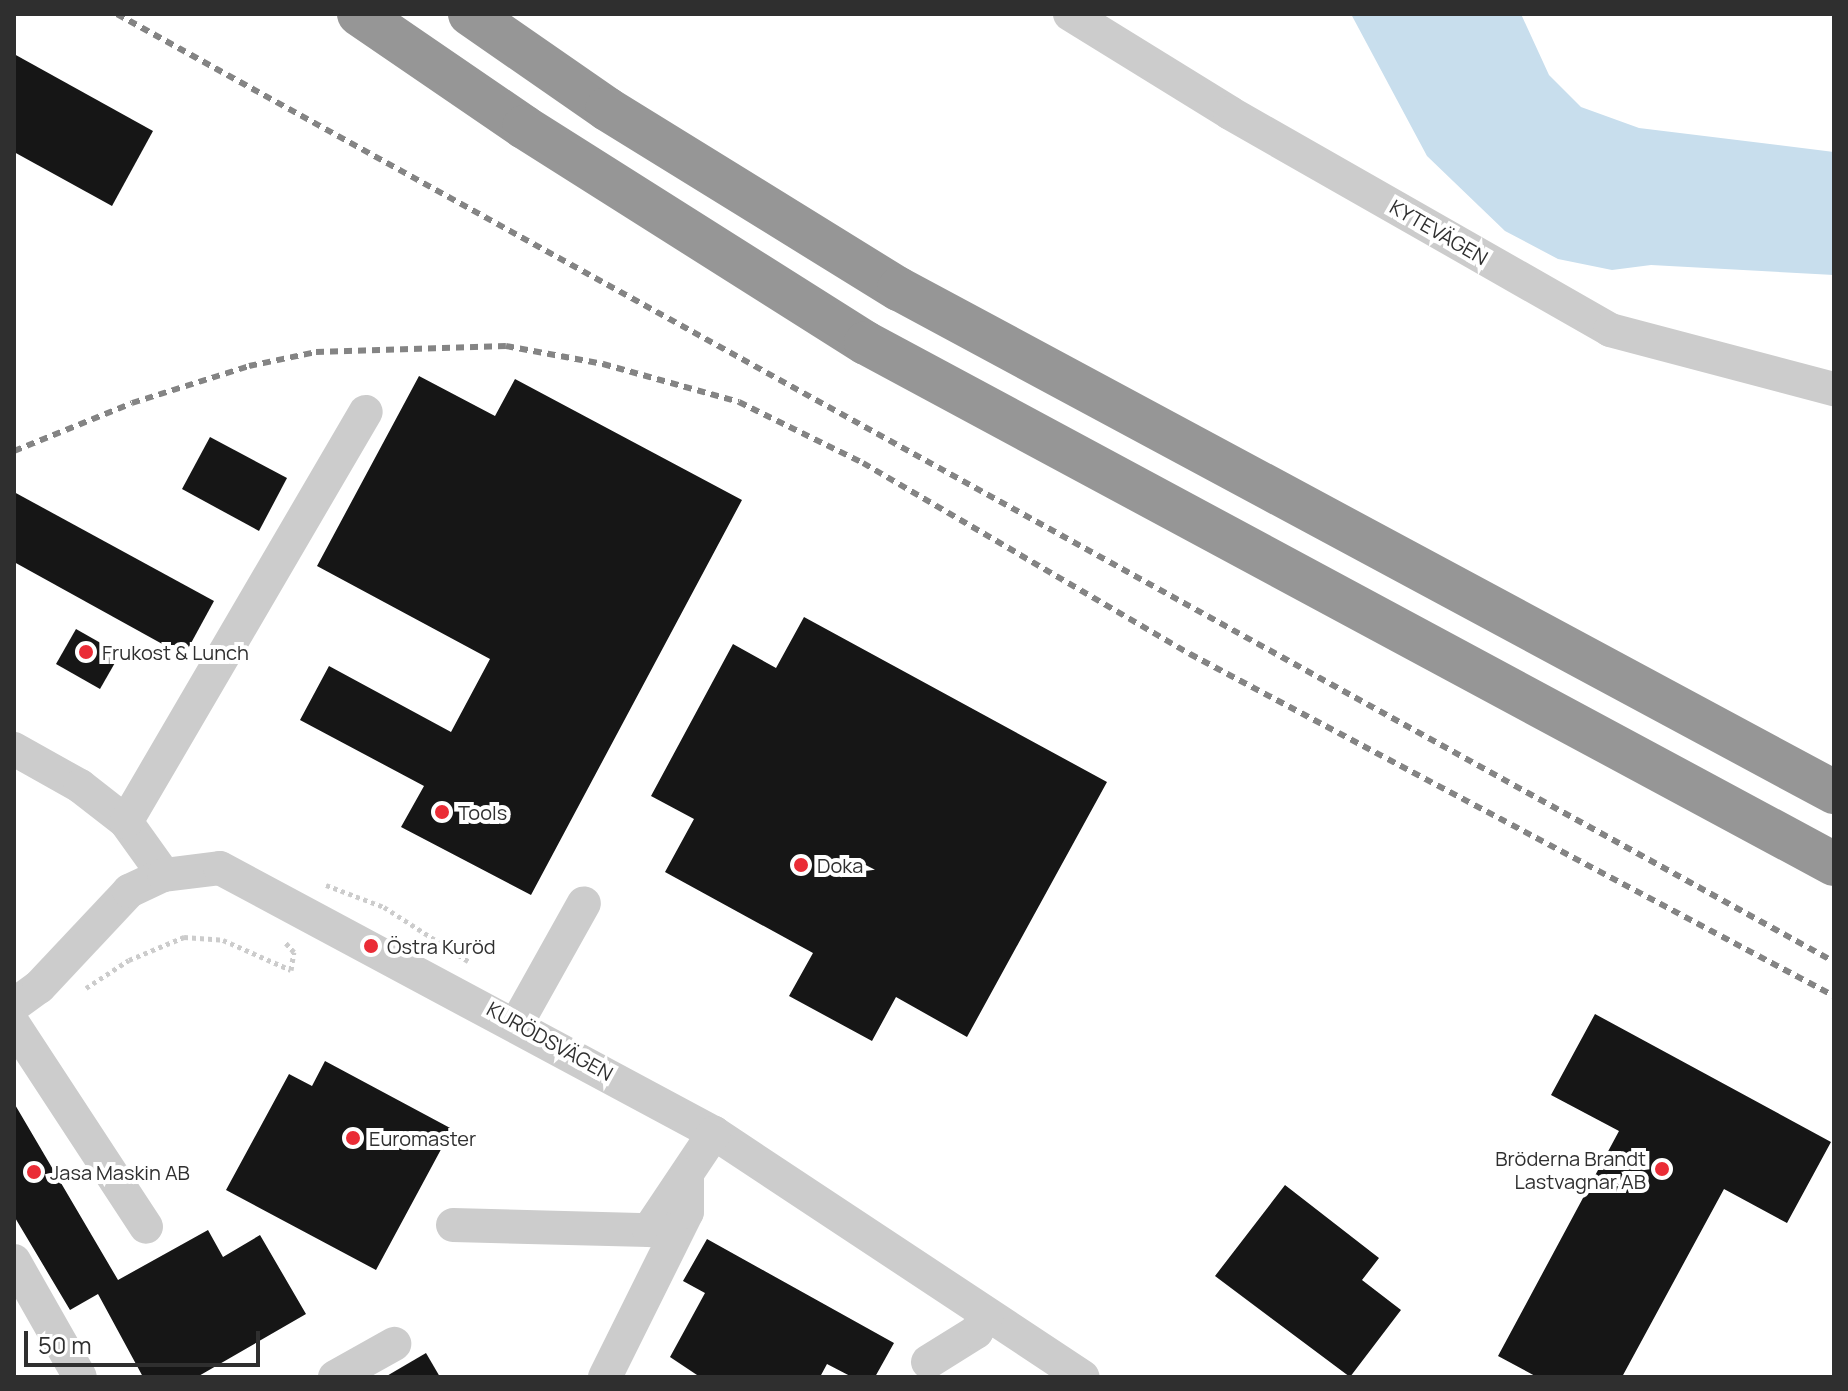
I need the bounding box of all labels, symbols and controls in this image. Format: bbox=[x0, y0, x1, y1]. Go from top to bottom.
street label: KYTEVÄGEN bbox=[1386, 194, 1492, 270]
place label: Frukost & Lunch bbox=[102, 640, 249, 664]
marker: Frukost & Lunch bbox=[77, 643, 95, 661]
place label: Tools bbox=[458, 800, 507, 824]
marker: Tools bbox=[433, 803, 451, 821]
place label: Doka bbox=[817, 853, 863, 877]
marker: Doka bbox=[792, 856, 810, 874]
place label: Östra Kuröd bbox=[387, 934, 496, 958]
marker: Östra Kuröd bbox=[362, 937, 380, 955]
street label: KURÖDSVÄGEN bbox=[483, 996, 617, 1086]
place label: Euromaster bbox=[369, 1126, 476, 1150]
marker: Euromaster bbox=[344, 1129, 362, 1147]
place label: Bröderna Brandt Lastvagnar AB bbox=[1495, 1146, 1646, 1193]
place label: Jasa Maskin AB bbox=[50, 1160, 190, 1184]
marker: Bröderna Brandt Lastvagnar AB bbox=[1653, 1160, 1671, 1178]
marker: Jasa Maskin AB bbox=[25, 1163, 43, 1181]
scale bar bbox=[28, 1315, 264, 1365]
text: 50 m bbox=[38, 1328, 92, 1361]

